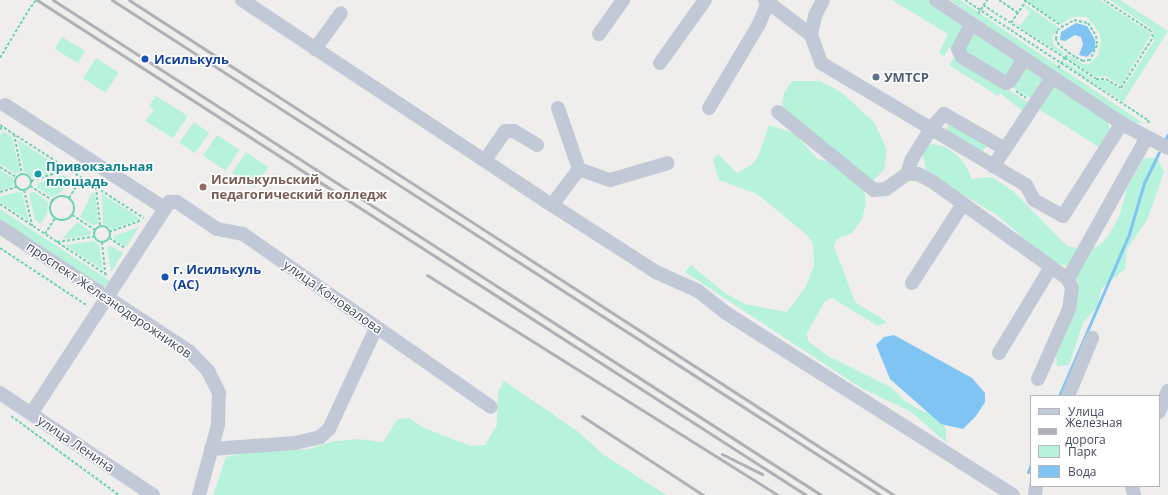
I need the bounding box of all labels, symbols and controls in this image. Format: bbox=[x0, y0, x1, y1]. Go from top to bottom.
place label: Исилькуль bbox=[154, 51, 229, 67]
marker: Исилькуль bbox=[139, 53, 151, 65]
place label: УМТСР bbox=[884, 69, 929, 85]
marker: УМТСР bbox=[871, 72, 881, 82]
place label: Привокзальная площадь bbox=[46, 159, 153, 190]
marker: Привокзальная площадь bbox=[33, 169, 43, 179]
place label: Исилькульский педагогический колледж bbox=[211, 172, 387, 203]
marker: Исилькульский педагогический колледж bbox=[198, 182, 208, 192]
street label: проспект Железнодорожников bbox=[23, 239, 195, 361]
street label: улица Коновалова bbox=[280, 257, 386, 337]
place label: г. Исилькуль (АС) bbox=[173, 262, 261, 293]
marker: г. Исилькуль (АС) bbox=[160, 272, 170, 282]
legend bbox=[1030, 395, 1160, 487]
text: Улица bbox=[1068, 403, 1104, 420]
street label: улица Ленина bbox=[35, 413, 117, 475]
text: Железная дорога bbox=[1065, 414, 1122, 448]
text: Парк bbox=[1068, 443, 1097, 460]
text: Вода bbox=[1068, 463, 1097, 480]

